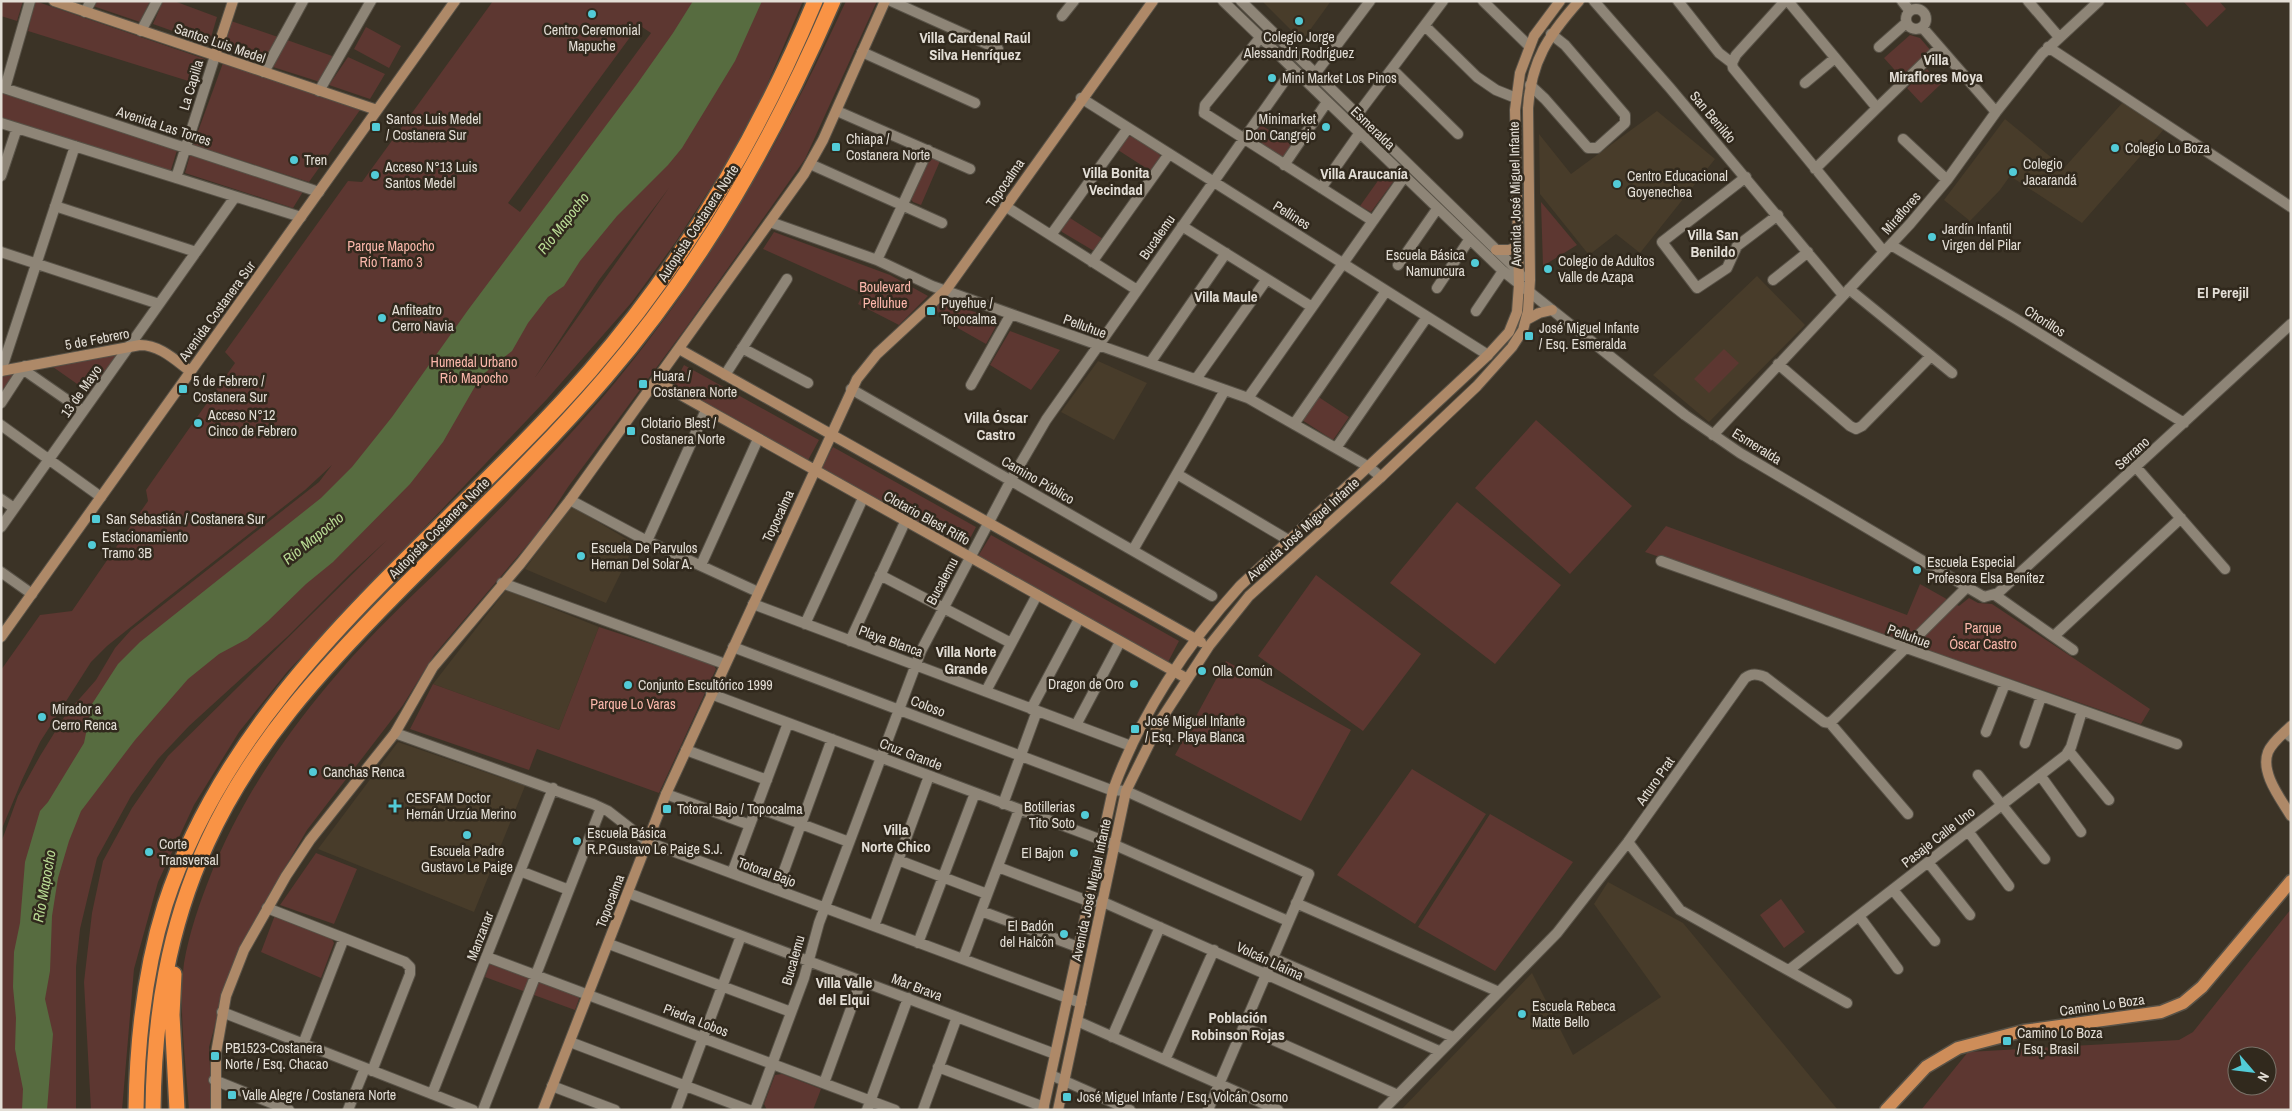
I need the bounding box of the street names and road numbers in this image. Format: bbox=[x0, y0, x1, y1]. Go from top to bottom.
street label: Santos Luis Medel bbox=[172, 19, 268, 67]
street label: La Capilla bbox=[175, 57, 207, 112]
street label: San Benildo bbox=[1686, 87, 1740, 147]
street label: Avenida Las Torres bbox=[113, 102, 214, 150]
street label: Esmeralda bbox=[1347, 102, 1399, 154]
street label: Avenida José Miguel Infante bbox=[1505, 121, 1525, 268]
street label: Topocalma bbox=[982, 155, 1029, 211]
street label: Autopista Costanera Norte bbox=[653, 161, 743, 286]
street label: Miraflores bbox=[1877, 188, 1925, 238]
street label: Pellines bbox=[1270, 197, 1314, 234]
street label: Bucalemu bbox=[1135, 211, 1179, 263]
street label: Avenida Costanera Sur bbox=[174, 257, 259, 365]
street label: Chorillos bbox=[2021, 301, 2069, 341]
street label: Pelluhue bbox=[1061, 310, 1109, 342]
street label: 5 de Febrero bbox=[63, 324, 131, 354]
street label: 13 de Mayo bbox=[56, 361, 106, 421]
street label: Esmeralda bbox=[1729, 424, 1786, 468]
street label: Serrano bbox=[2111, 433, 2153, 473]
street label: Camino Público bbox=[998, 452, 1078, 508]
street label: Autopista Costanera Norte bbox=[384, 474, 493, 583]
street label: Avenida José Miguel Infante bbox=[1242, 474, 1363, 585]
street label: Topocalma bbox=[758, 486, 798, 545]
street label: Clotario Blest Riffo bbox=[881, 487, 973, 549]
street label: Bucalemu bbox=[922, 554, 962, 608]
street label: Pelluhue bbox=[1885, 620, 1933, 652]
street label: Playa Blanca bbox=[856, 621, 926, 661]
street label: Coloso bbox=[908, 691, 948, 721]
street label: Cruz Grande bbox=[877, 734, 945, 774]
street label: Arturo Prat bbox=[1631, 753, 1678, 810]
street label: Pasaje Calle Uno bbox=[1898, 803, 1978, 871]
street label: Avenida José Miguel Infante bbox=[1067, 817, 1115, 964]
street label: Totoral Bajo bbox=[735, 853, 799, 891]
street label: Topocalma bbox=[592, 871, 629, 930]
street label: Manzanar bbox=[462, 909, 498, 963]
street label: Bucalemu bbox=[777, 933, 809, 987]
street label: Volcán Llaima bbox=[1234, 938, 1307, 985]
street label: Mar Brava bbox=[889, 969, 946, 1005]
street label: Camino Lo Boza bbox=[2058, 990, 2146, 1020]
street label: Piedra Lobos bbox=[661, 999, 731, 1041]

